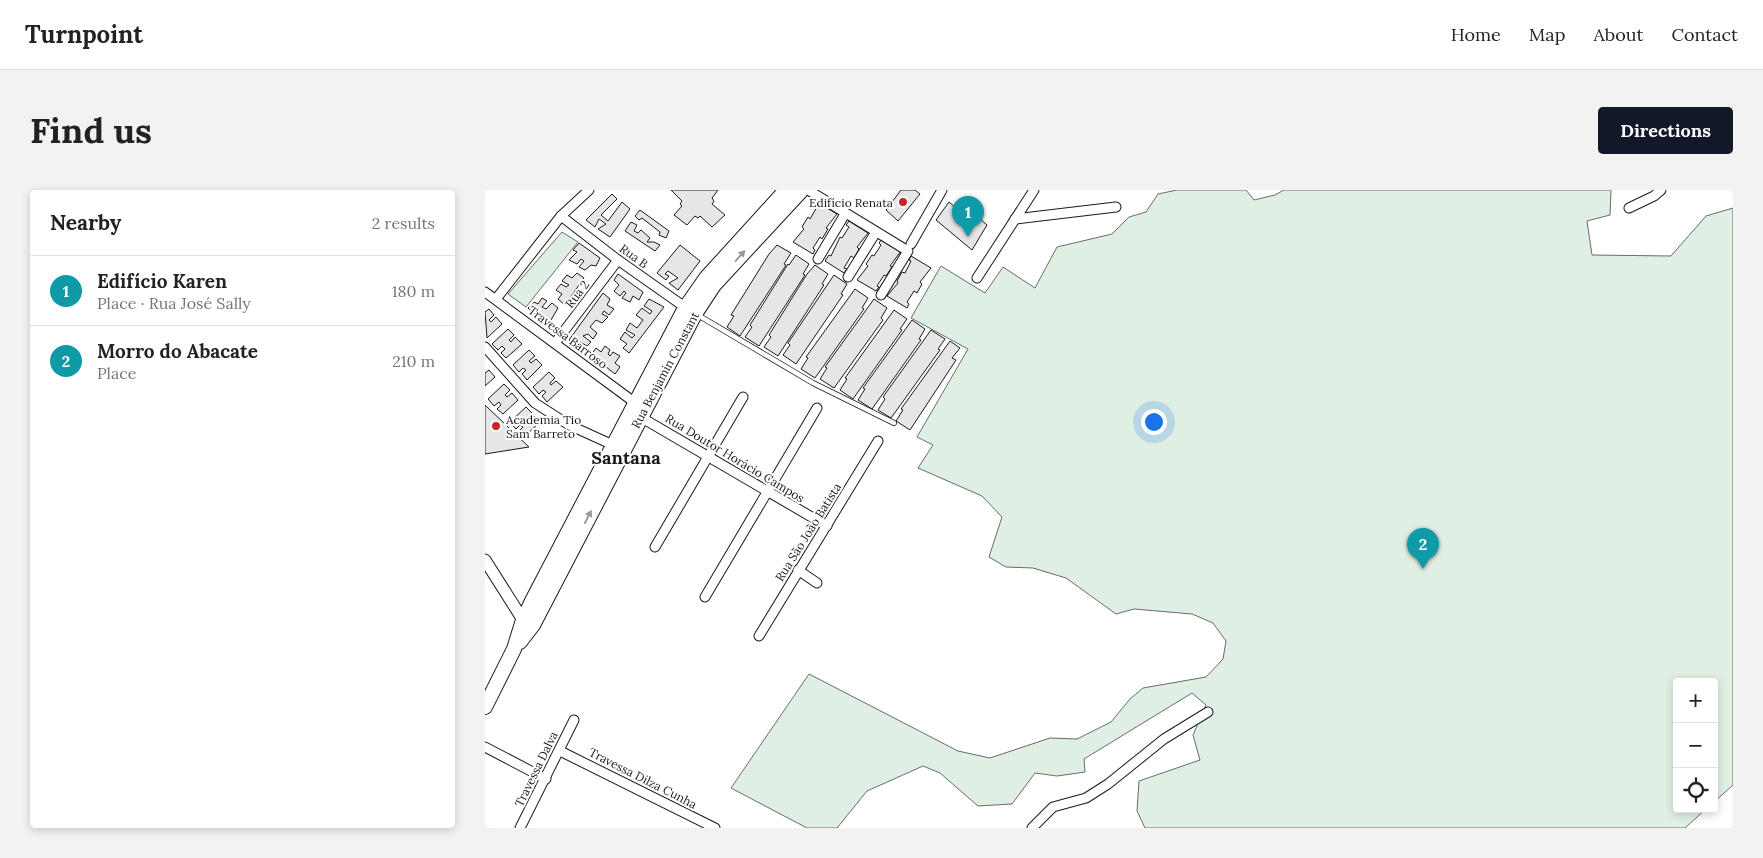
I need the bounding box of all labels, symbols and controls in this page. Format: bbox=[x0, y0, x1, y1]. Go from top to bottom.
text: Turnpoint bbox=[25, 19, 143, 50]
text: Home bbox=[1451, 23, 1501, 46]
text: Map bbox=[1529, 23, 1565, 46]
text: About bbox=[1593, 23, 1643, 46]
text: Contact bbox=[1671, 23, 1738, 46]
button: Directions bbox=[1598, 107, 1733, 154]
text: Find us bbox=[30, 108, 152, 153]
place label: Edifício Renata bbox=[809, 195, 893, 210]
marker: Edifício Renata bbox=[897, 196, 909, 208]
pin: 1 bbox=[952, 196, 984, 237]
text: Nearby bbox=[50, 209, 121, 236]
text: 2 results bbox=[372, 213, 435, 233]
street label: Rua B bbox=[617, 241, 651, 271]
one-way arrow bbox=[734, 251, 746, 263]
text: Edifício Karen bbox=[97, 269, 227, 293]
street label: Rua 2 bbox=[562, 277, 592, 311]
text: 1 bbox=[63, 281, 69, 301]
text: 180 m bbox=[392, 281, 435, 301]
text: Place · Rua José Sally bbox=[97, 293, 251, 313]
street label: Travessa Barroso bbox=[525, 302, 611, 372]
street label: Rua Benjamin Constant bbox=[628, 309, 702, 431]
text: Morro do Abacate bbox=[97, 339, 258, 363]
text: 2 bbox=[62, 351, 70, 371]
text: 210 m bbox=[392, 351, 435, 371]
text: Place bbox=[97, 363, 136, 383]
your location bbox=[1141, 409, 1167, 435]
street label: Rua Doutor Horácio Campos bbox=[663, 410, 808, 506]
place label: Academia Tio Sam Barreto bbox=[505, 412, 581, 441]
marker: Academia Tio Sam Barreto bbox=[490, 420, 502, 432]
district label: Santana bbox=[591, 446, 661, 469]
street label: Rua São João Batista bbox=[772, 480, 844, 584]
one-way arrow bbox=[584, 509, 592, 524]
pin: 2 bbox=[1407, 528, 1439, 569]
map controls bbox=[1673, 678, 1718, 813]
button: + bbox=[1673, 678, 1718, 723]
button: − bbox=[1673, 723, 1718, 768]
street label: Travessa Dalva bbox=[511, 729, 561, 809]
street label: Travessa Dilza Cunha bbox=[587, 744, 699, 812]
button: locate bbox=[1673, 768, 1718, 813]

